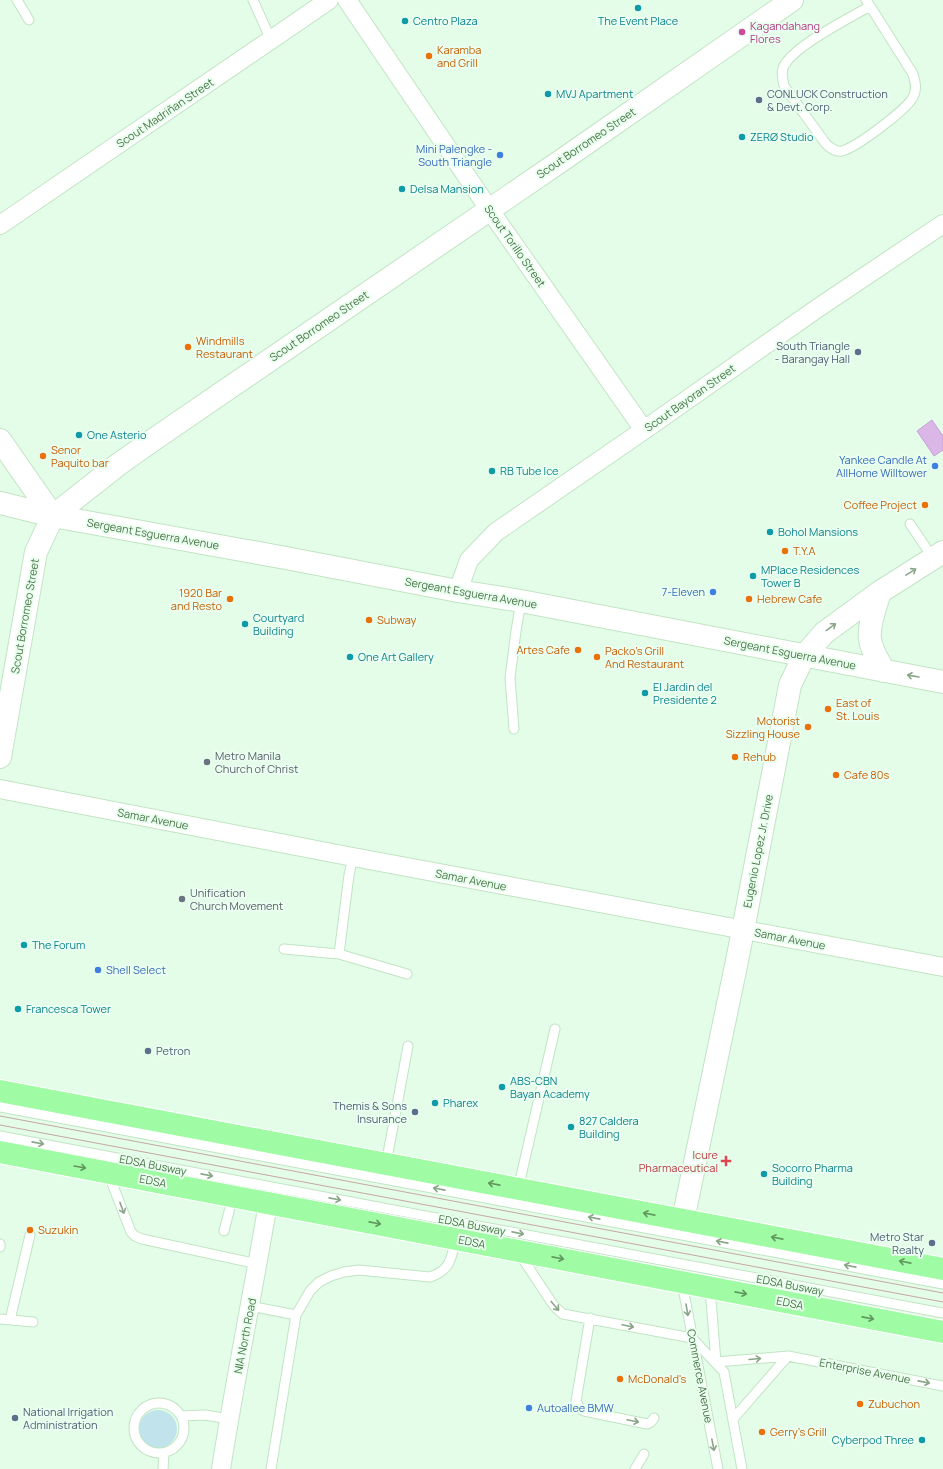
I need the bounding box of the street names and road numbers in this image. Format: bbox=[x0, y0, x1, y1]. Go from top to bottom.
street label: Scout Madriñan Street bbox=[113, 74, 216, 151]
street label: Scout Borromeo Street bbox=[533, 104, 638, 181]
street label: Scout Torillo Street bbox=[481, 202, 549, 290]
street label: Scout Borromeo Street bbox=[266, 287, 371, 364]
street label: Scout Bayoran Street bbox=[641, 361, 738, 435]
street label: Sergeant Esguerra Avenue bbox=[86, 514, 221, 553]
street label: Scout Borromeo Street bbox=[7, 557, 42, 675]
street label: Sergeant Esguerra Avenue bbox=[404, 573, 539, 612]
street label: Sergeant Esguerra Avenue bbox=[723, 632, 858, 673]
street label: Eugenio Lopez Jr. Drive bbox=[739, 792, 776, 909]
street label: Samar Avenue bbox=[116, 804, 191, 833]
street label: Samar Avenue bbox=[434, 865, 509, 894]
street label: Samar Avenue bbox=[753, 924, 828, 953]
street label: EDSA Busway bbox=[118, 1151, 188, 1178]
street label: EDSA bbox=[138, 1171, 168, 1190]
street label: EDSA Busway bbox=[437, 1211, 507, 1238]
street label: EDSA bbox=[457, 1232, 487, 1251]
street label: EDSA Busway bbox=[755, 1271, 825, 1298]
street label: EDSA bbox=[775, 1293, 805, 1312]
street label: NIA North Road bbox=[230, 1297, 259, 1375]
street label: Commerce Avenue bbox=[684, 1328, 717, 1425]
street label: Enterprise Avenue bbox=[818, 1354, 912, 1387]

